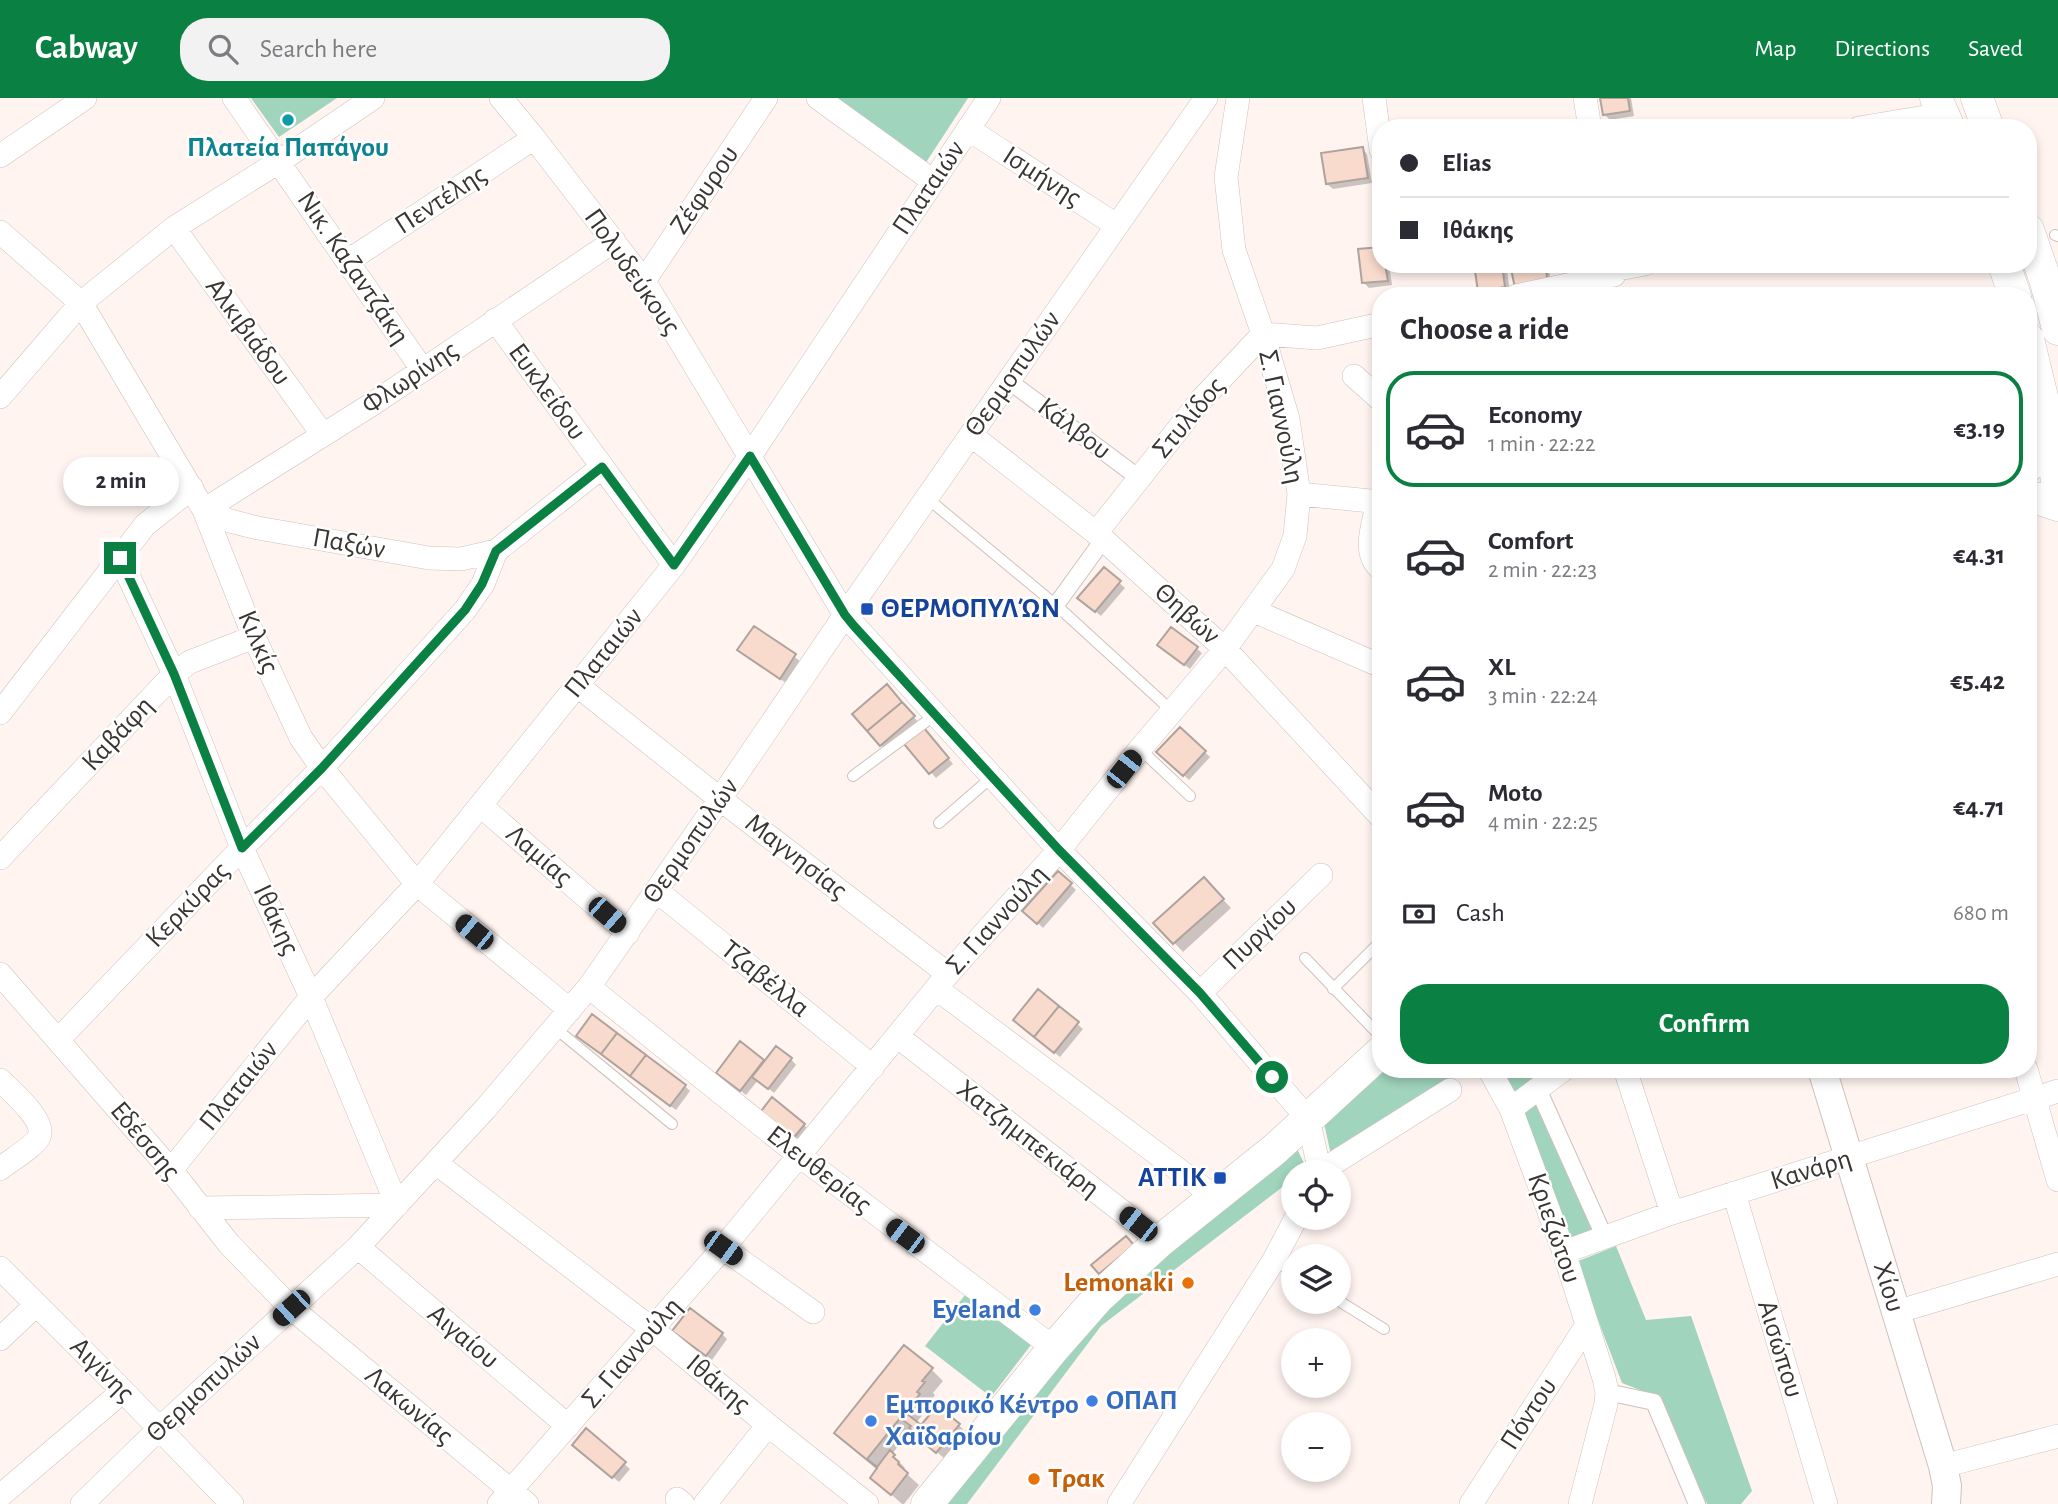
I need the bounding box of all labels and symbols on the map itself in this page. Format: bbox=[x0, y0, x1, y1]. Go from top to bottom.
marker: Πλατεία Παπάγου bbox=[280, 112, 296, 128]
place label: Πλατεία Παπάγου bbox=[187, 134, 389, 162]
street label: Πλαταιών bbox=[888, 136, 970, 240]
street label: Ζέφυρου bbox=[666, 141, 744, 239]
street label: Ισμήνης bbox=[998, 142, 1086, 213]
street label: Πεντέλης bbox=[390, 160, 492, 240]
street label: Νικ. Καζαντζάκη bbox=[292, 186, 414, 350]
street label: Πολυδεύκους bbox=[579, 204, 686, 340]
street label: Αλκιβιάδου bbox=[200, 273, 296, 391]
street label: Θερμοπυλών bbox=[960, 306, 1066, 442]
street label: Φλωρίνης bbox=[357, 336, 463, 420]
street label: Ευκλείδου bbox=[503, 339, 591, 445]
street label: Σ. Γιαννούλη bbox=[1253, 347, 1309, 487]
street label: Στυλίδος bbox=[1147, 372, 1231, 464]
street label: Κάλβου bbox=[1032, 393, 1116, 465]
callout: 2 min bbox=[62, 456, 178, 505]
street label: Παξών bbox=[311, 524, 387, 564]
route end bbox=[104, 542, 136, 574]
street label: Θηβών bbox=[1149, 578, 1225, 650]
place label: ΘΕΡΜΟΠΥΛΏΝ bbox=[881, 595, 1060, 623]
marker: ΘΕΡΜΟΠΥΛΏΝ bbox=[859, 601, 875, 617]
street label: Πλαταιών bbox=[560, 603, 648, 703]
street label: Κιλκίς bbox=[232, 606, 284, 678]
street label: Καβάφη bbox=[77, 691, 159, 777]
car bbox=[1103, 746, 1146, 792]
street label: Θερμοπυλών bbox=[638, 773, 744, 909]
street label: Μαγνησίας bbox=[740, 809, 852, 905]
street label: Λαμίας bbox=[501, 820, 578, 892]
street label: Κερκύρας bbox=[141, 857, 235, 953]
street label: Σ. Γιαννούλη bbox=[941, 860, 1053, 980]
street label: Ιθάκης bbox=[248, 881, 304, 960]
street label: Πυργίου bbox=[1218, 892, 1302, 976]
car bbox=[585, 893, 630, 937]
car bbox=[452, 911, 497, 953]
street label: Τζαβέλλα bbox=[715, 935, 815, 1023]
street label: Πλαταιών bbox=[195, 1036, 283, 1136]
route start bbox=[1256, 1061, 1288, 1093]
street label: Χατζημπεκιάρη bbox=[951, 1075, 1105, 1203]
street label: Εδέσσης bbox=[105, 1097, 185, 1185]
street label: Ελευθερίας bbox=[761, 1121, 877, 1219]
street label: Κανάρη bbox=[1767, 1144, 1855, 1196]
place label: ΑΤΤΙΚ bbox=[1138, 1164, 1207, 1192]
street label: Κριεζώτου bbox=[1522, 1169, 1586, 1287]
marker: ΑΤΤΙΚ bbox=[1212, 1170, 1228, 1186]
car bbox=[1115, 1203, 1162, 1245]
car bbox=[882, 1215, 929, 1257]
car bbox=[700, 1227, 747, 1269]
street label: Χίου bbox=[1868, 1259, 1909, 1316]
place label: Lemonaki bbox=[1063, 1269, 1174, 1297]
marker: Lemonaki bbox=[1180, 1275, 1196, 1291]
car bbox=[269, 1286, 314, 1330]
street label: Σ. Γιαννούλη bbox=[577, 1292, 687, 1414]
place label: Eyeland bbox=[932, 1296, 1021, 1324]
street label: Αισώπου bbox=[1752, 1297, 1808, 1401]
street label: Αιγαίου bbox=[422, 1300, 504, 1374]
marker: Eyeland bbox=[1027, 1302, 1043, 1318]
street label: Θερμοπυλών bbox=[141, 1328, 267, 1448]
street label: Αιγίνης bbox=[64, 1332, 140, 1408]
street label: Ιθάκης bbox=[681, 1349, 755, 1419]
street label: Λακωνίας bbox=[360, 1361, 458, 1451]
street label: Πόντου bbox=[1496, 1373, 1562, 1455]
place label: ΟΠΑΠ bbox=[1106, 1387, 1178, 1415]
place label: Εμπορικό Κέντρο Χαϊδαρίου bbox=[885, 1391, 1079, 1451]
marker: ΟΠΑΠ bbox=[1084, 1393, 1100, 1409]
marker: Εμπορικό Κέντρο Χαϊδαρίου bbox=[863, 1413, 879, 1429]
place label: Τρακ bbox=[1048, 1465, 1105, 1493]
marker: Τρακ bbox=[1026, 1471, 1042, 1487]

